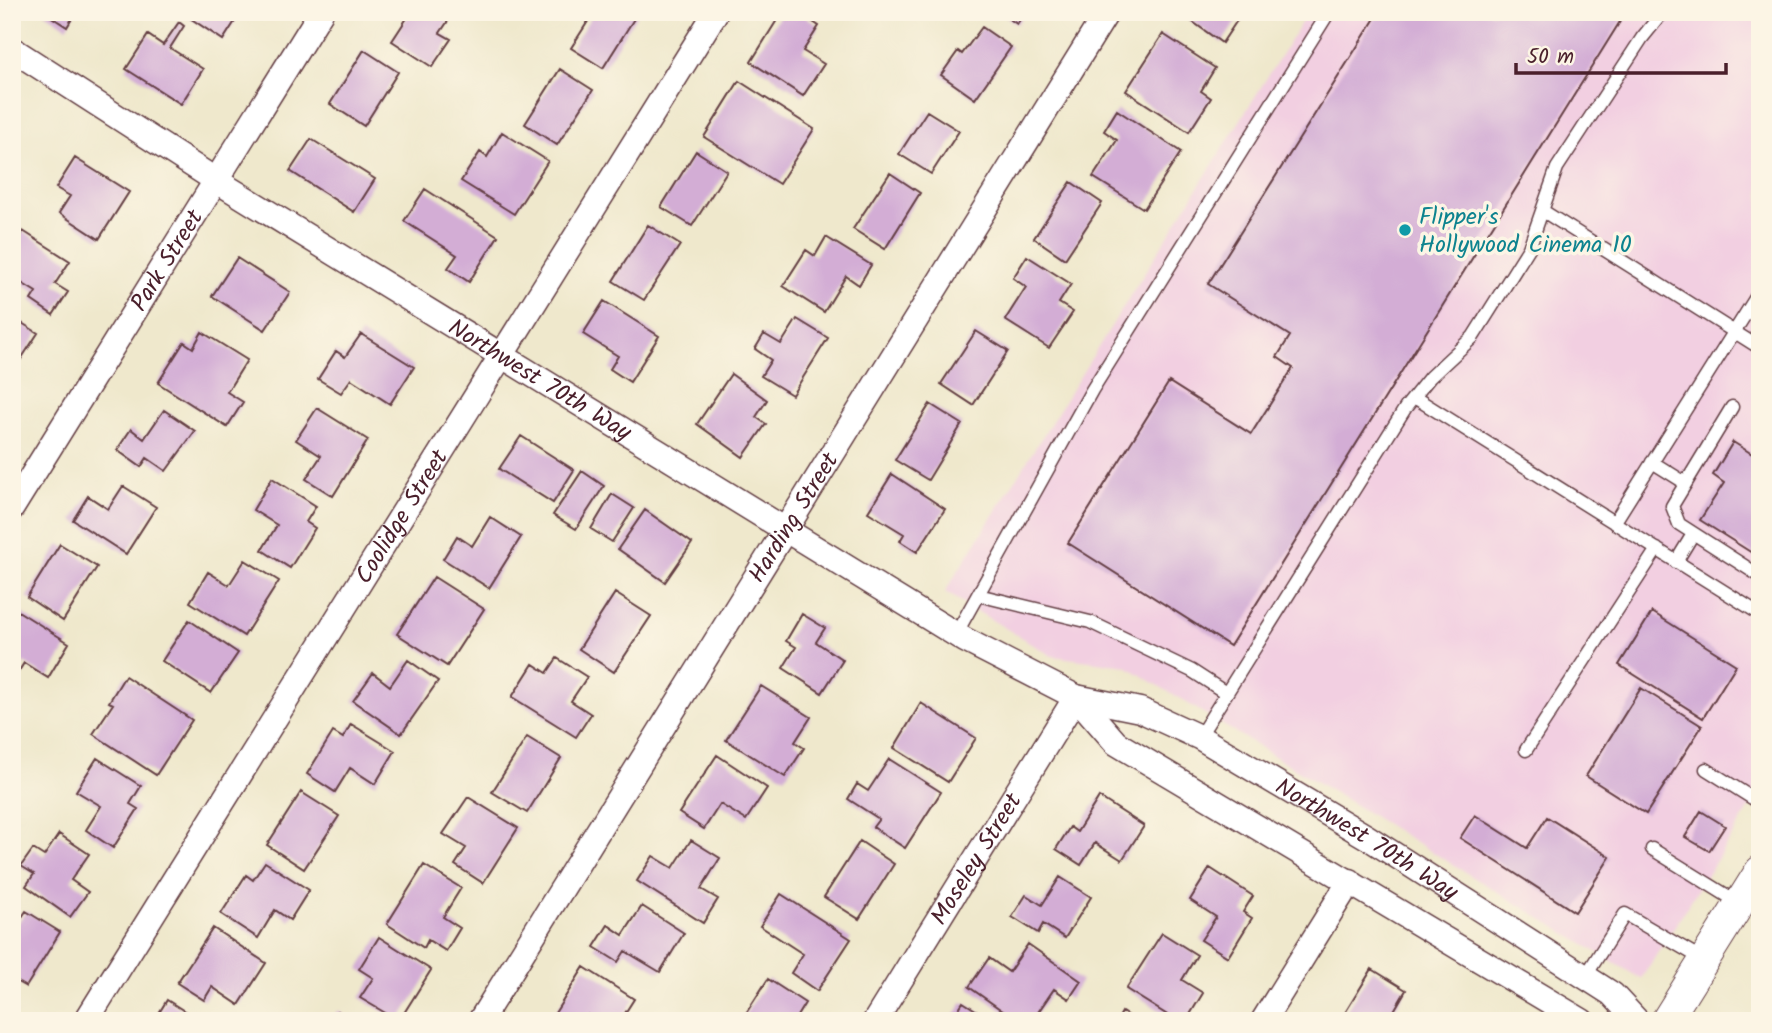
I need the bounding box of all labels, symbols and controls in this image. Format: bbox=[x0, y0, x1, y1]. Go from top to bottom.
scale bar bbox=[1516, 32, 1726, 76]
text: 50 m bbox=[1527, 41, 1574, 74]
place label: Flipper's Hollywood Cinema 10 bbox=[1419, 198, 1632, 265]
street label: Park Street bbox=[121, 202, 215, 320]
marker: Flipper's Hollywood Cinema 10 bbox=[1397, 222, 1413, 238]
street label: Northwest 70th Way bbox=[440, 309, 640, 452]
street label: Coolidge Street bbox=[345, 441, 460, 592]
street label: Harding Street bbox=[739, 444, 850, 591]
street label: Northwest 70th Way bbox=[1267, 768, 1466, 912]
street label: Moseley Street bbox=[921, 785, 1033, 933]

